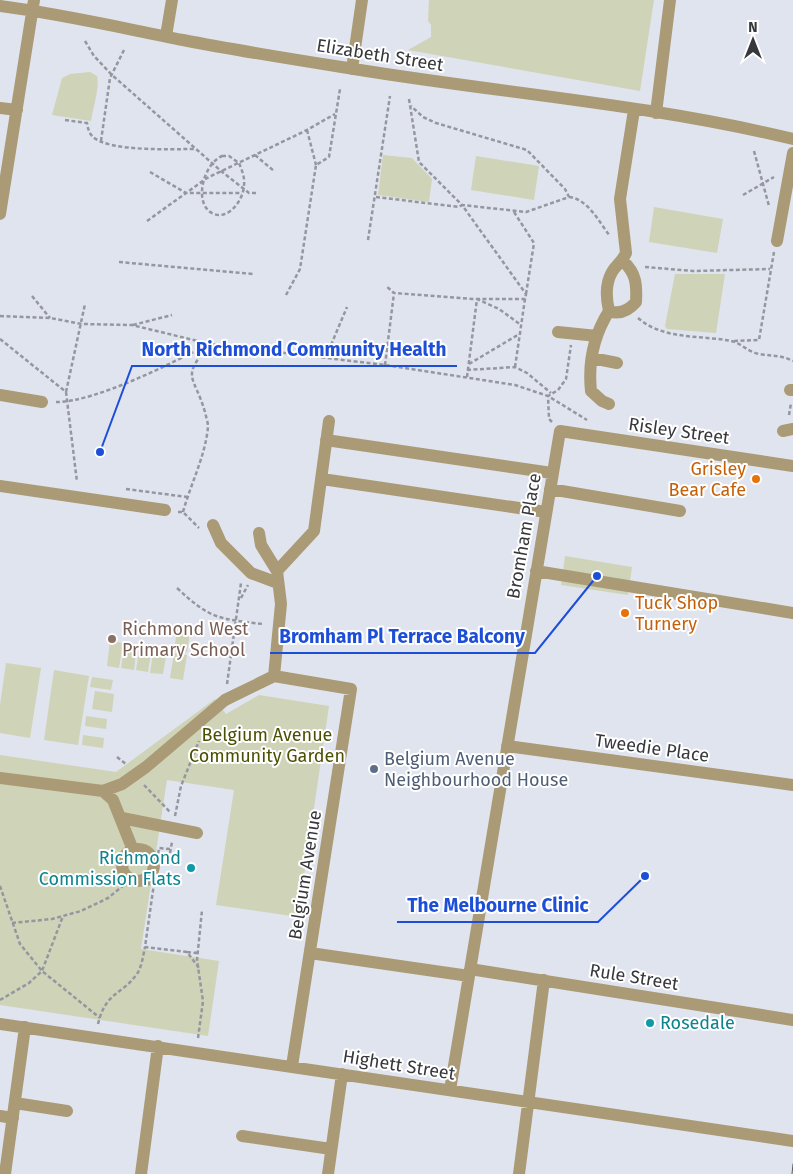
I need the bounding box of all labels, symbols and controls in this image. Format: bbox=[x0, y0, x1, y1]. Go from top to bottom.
north arrow bbox=[728, 15, 778, 65]
text: N bbox=[748, 19, 758, 36]
street label: Elizabeth Street bbox=[315, 34, 446, 76]
callout: North Richmond Community Health bbox=[132, 332, 457, 366]
text: North Richmond Community Health bbox=[142, 338, 446, 361]
street label: Risley Street bbox=[627, 413, 731, 449]
place label: Grisley Bear Cafe bbox=[669, 458, 746, 501]
street label: Bromham Place bbox=[502, 471, 546, 601]
marker: Grisley Bear Cafe bbox=[750, 473, 762, 485]
place label: Tuck Shop Turnery bbox=[635, 592, 718, 635]
marker: Tuck Shop Turnery bbox=[619, 607, 631, 619]
place label: Richmond West Primary School bbox=[122, 618, 249, 661]
callout: Bromham Pl Terrace Balcony bbox=[270, 619, 535, 653]
text: Bromham Pl Terrace Balcony bbox=[279, 625, 525, 648]
marker: Richmond West Primary School bbox=[106, 633, 118, 645]
park label: Belgium Avenue Community Garden bbox=[189, 724, 345, 767]
street label: Tweedie Place bbox=[594, 729, 710, 767]
place label: Belgium Avenue Neighbourhood House bbox=[384, 748, 568, 791]
marker: Belgium Avenue Neighbourhood House bbox=[368, 763, 380, 775]
street label: Belgium Avenue bbox=[284, 809, 326, 941]
place label: Richmond Commission Flats bbox=[39, 847, 181, 890]
marker: Richmond Commission Flats bbox=[185, 862, 197, 874]
callout: The Melbourne Clinic bbox=[397, 888, 598, 922]
text: The Melbourne Clinic bbox=[407, 894, 589, 917]
street label: Rule Street bbox=[588, 959, 681, 995]
place label: Rosedale bbox=[660, 1012, 735, 1034]
marker: Rosedale bbox=[644, 1017, 656, 1029]
street label: Highett Street bbox=[341, 1045, 457, 1085]

